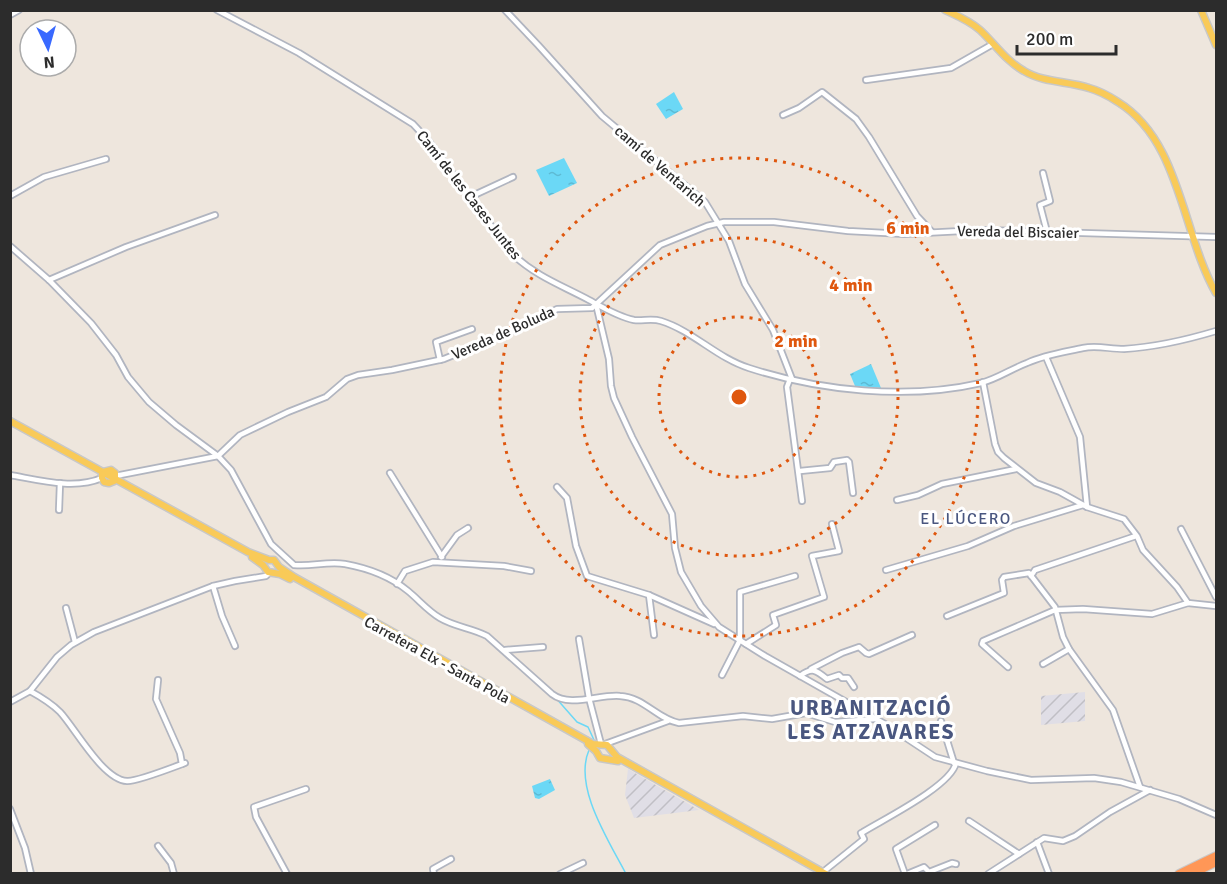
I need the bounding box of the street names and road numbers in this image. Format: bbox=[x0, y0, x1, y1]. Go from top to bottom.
street label: camí de Ventarich bbox=[611, 122, 709, 210]
street label: Camí de les Cases Juntes bbox=[413, 127, 525, 264]
street label: Vereda del Biscaier bbox=[957, 222, 1079, 242]
street label: Vereda de Boluda bbox=[449, 302, 557, 364]
street label: Carretera Elx - Santa Pola bbox=[361, 612, 513, 708]

